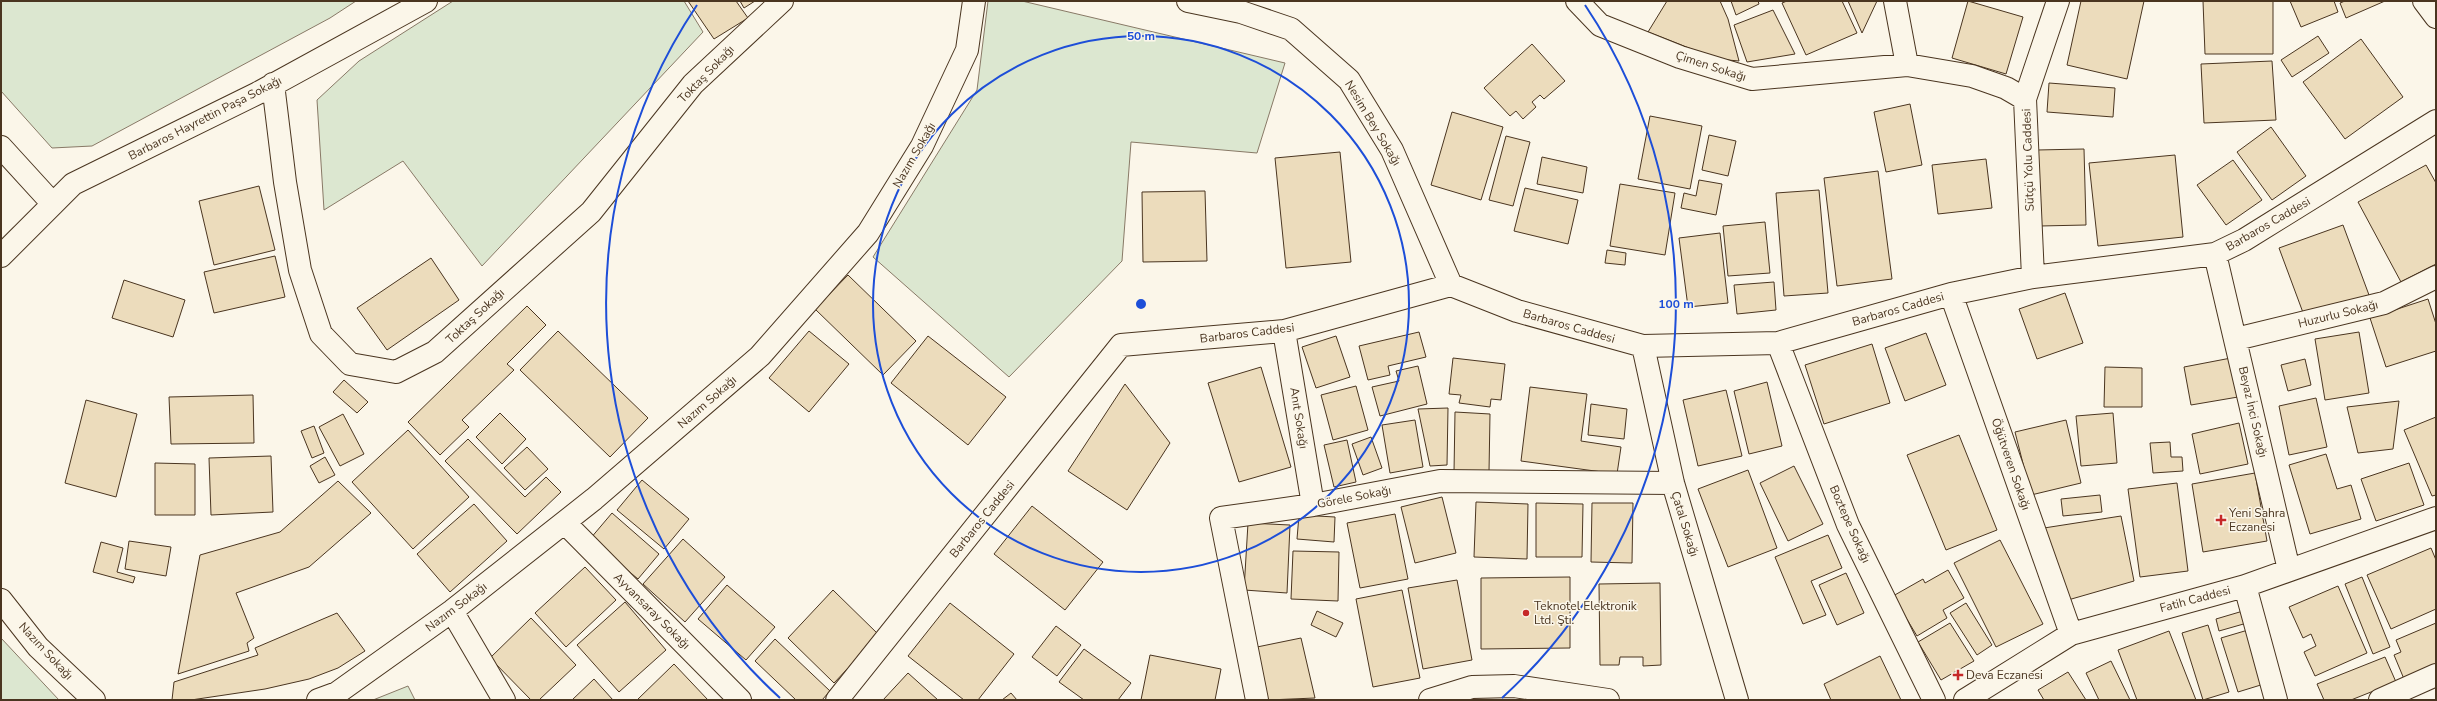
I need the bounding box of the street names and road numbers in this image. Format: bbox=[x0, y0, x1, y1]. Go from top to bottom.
street label: Toktaş Sokağı bbox=[674, 42, 738, 106]
street label: Çimen Sokağı bbox=[1674, 47, 1748, 85]
street label: Barbaros Hayrettin Paşa Sokağı bbox=[126, 72, 284, 164]
street label: Nesim Bey Sokağı bbox=[1341, 77, 1405, 169]
street label: Sütçü Yolu Caddesi bbox=[2018, 108, 2038, 212]
street label: Nazım Sokağı bbox=[889, 119, 939, 191]
street label: Barbaros Caddesi bbox=[2223, 193, 2313, 255]
street label: Toktaş Sokağı bbox=[442, 285, 508, 347]
street label: Barbaros Caddesi bbox=[1850, 288, 1946, 330]
street label: Huzurlu Sokağı bbox=[2296, 296, 2380, 332]
street label: Barbaros Caddesi bbox=[1521, 305, 1617, 347]
street label: Barbaros Caddesi bbox=[1199, 319, 1295, 347]
street label: Beyaz İnci Sokağı bbox=[2235, 365, 2271, 459]
street label: Nazım Sokağı bbox=[674, 372, 740, 432]
street label: Anıt Sokağı bbox=[1286, 386, 1312, 450]
street label: Öğütveren Sokağı bbox=[1988, 416, 2034, 512]
street label: Barbaros Caddesi bbox=[946, 477, 1018, 561]
street label: Görele Sokağı bbox=[1316, 482, 1392, 512]
street label: Boztepe Sokağı bbox=[1826, 483, 1874, 565]
street label: Çatal Sokağı bbox=[1667, 489, 1703, 559]
street label: Ayvansaray Sokağı bbox=[610, 569, 694, 653]
street label: Nazım Sokağı bbox=[422, 579, 490, 635]
street label: Fatih Caddesi bbox=[2158, 582, 2232, 616]
street label: Nazım Sokağı bbox=[15, 619, 77, 683]

